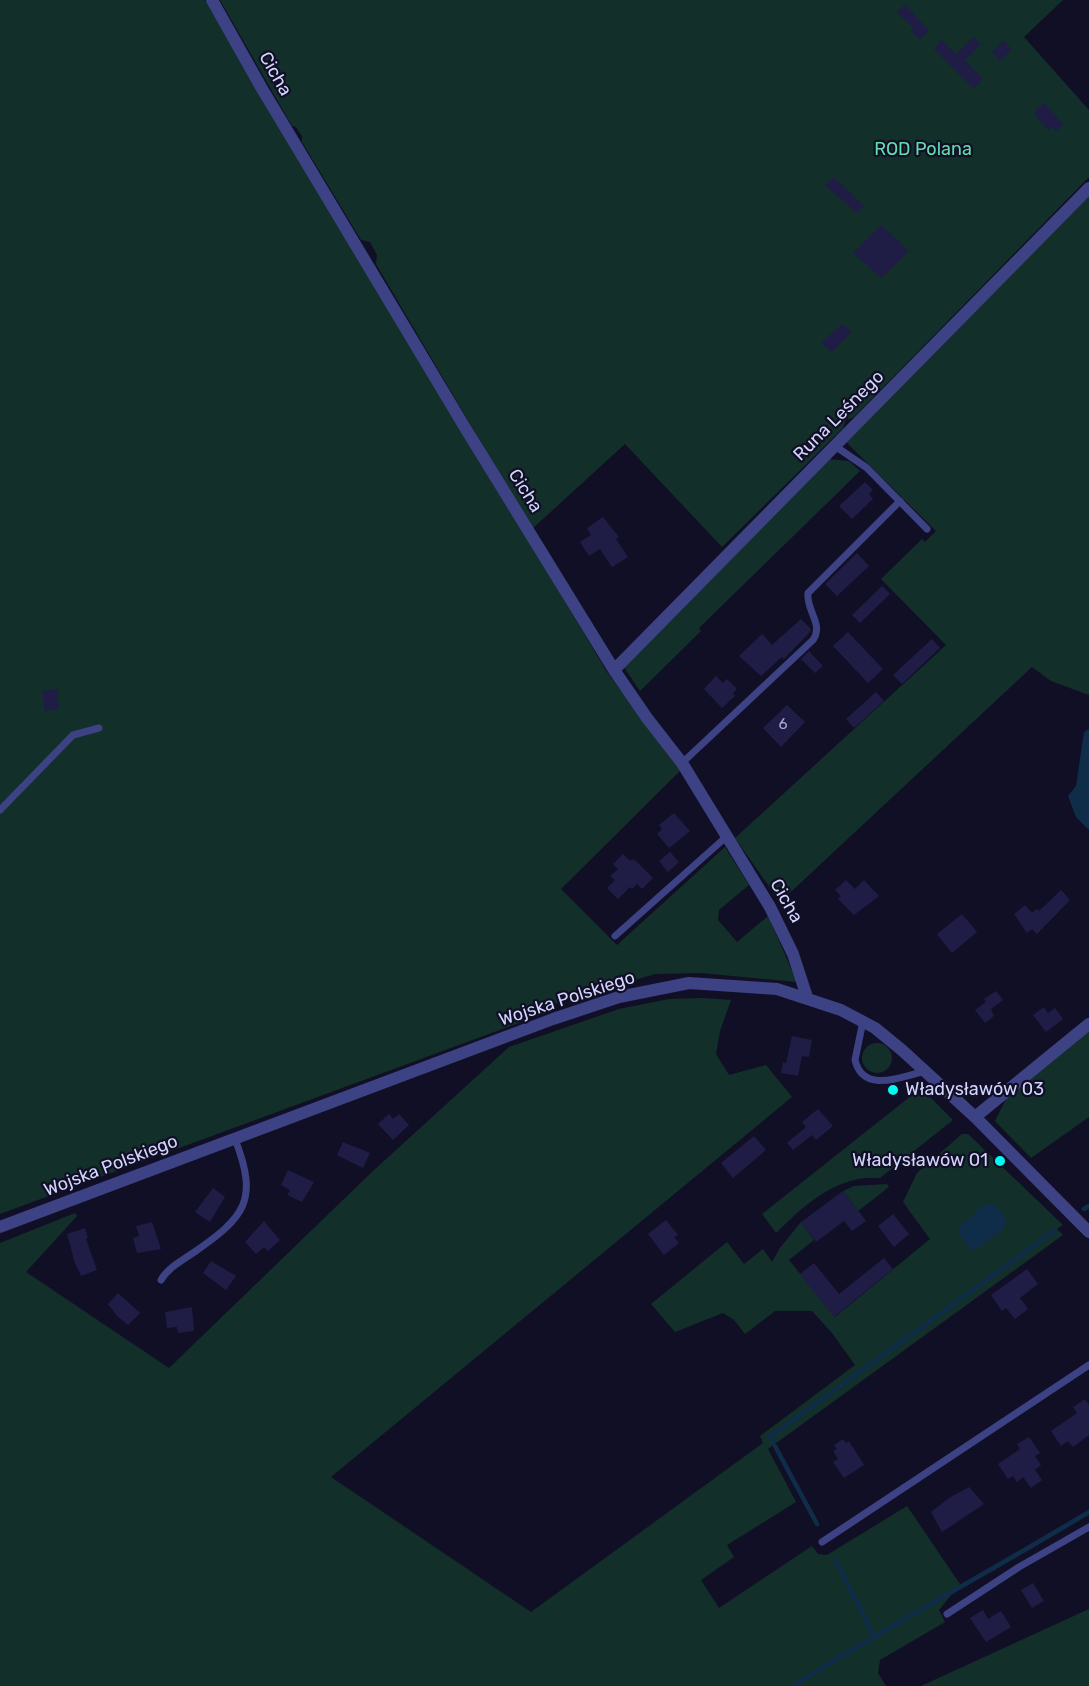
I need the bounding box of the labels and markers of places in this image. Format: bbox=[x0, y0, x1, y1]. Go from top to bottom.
place label: Władysławów 03 bbox=[905, 1079, 1044, 1101]
marker: Władysławów 03 bbox=[886, 1083, 900, 1097]
place label: Władysławów 01 bbox=[852, 1150, 988, 1172]
marker: Władysławów 01 bbox=[993, 1154, 1007, 1168]

